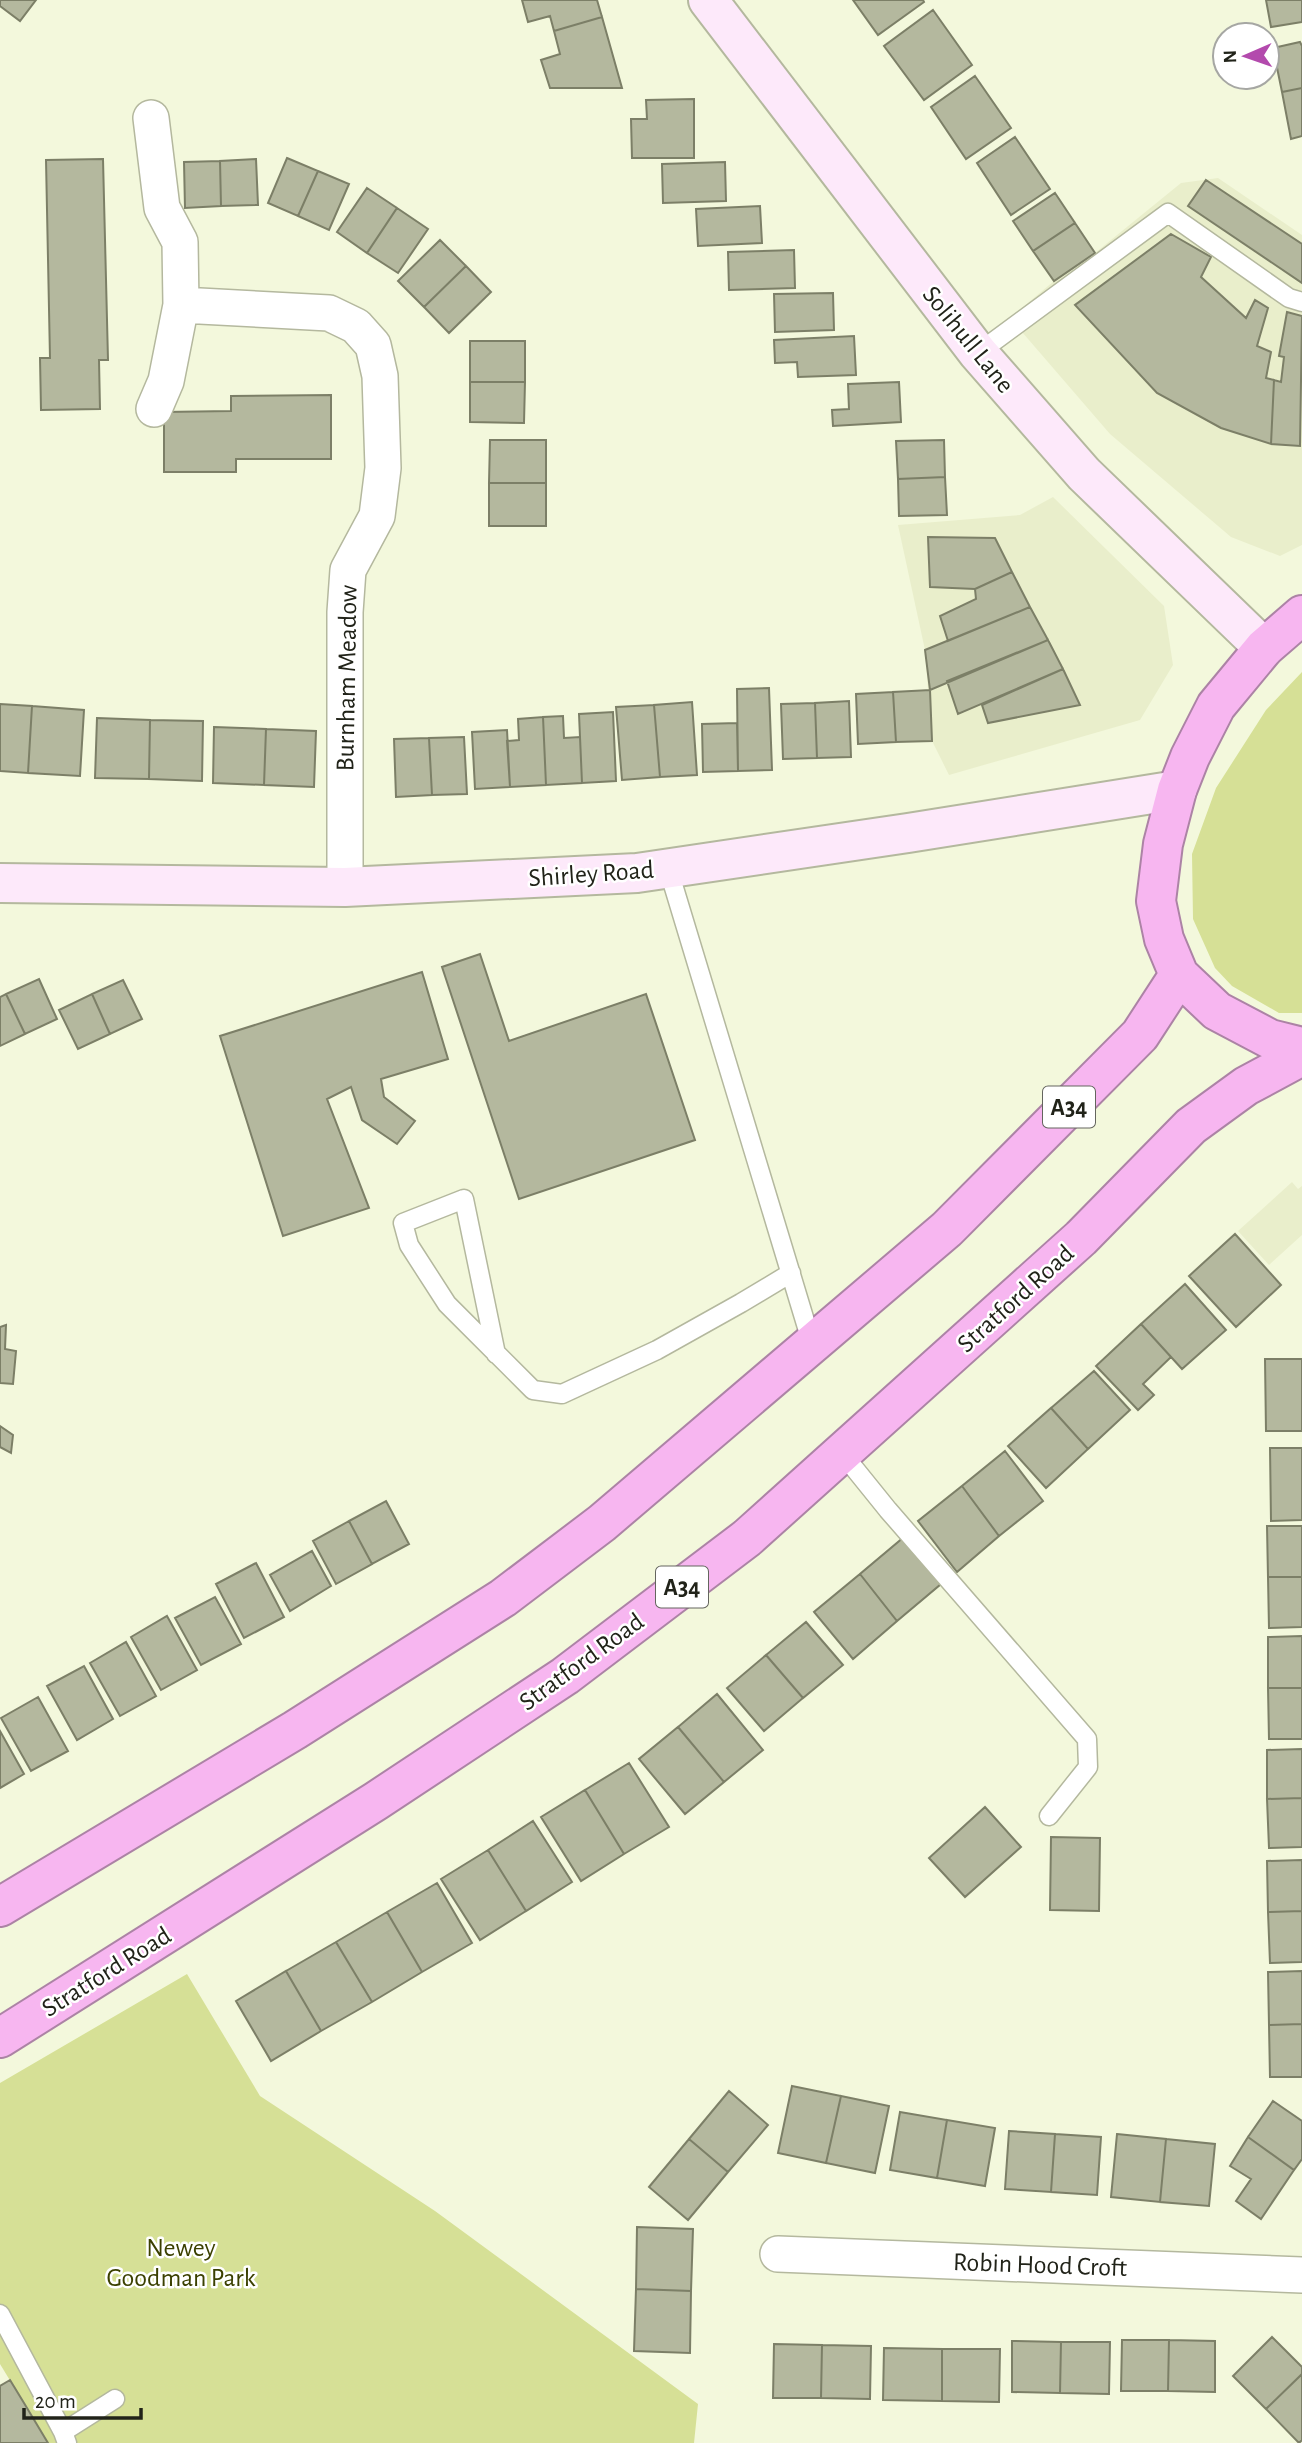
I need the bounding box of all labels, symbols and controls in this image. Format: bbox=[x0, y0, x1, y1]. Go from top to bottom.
north arrow bbox=[1211, 21, 1281, 91]
text: N bbox=[1221, 50, 1240, 63]
street label: Solihull Lane bbox=[917, 281, 1019, 398]
street label: Burnham Meadow bbox=[332, 584, 362, 771]
street label: Shirley Road bbox=[527, 857, 655, 891]
road number: A34 bbox=[1043, 1086, 1095, 1128]
street label: Stratford Road bbox=[952, 1240, 1079, 1358]
road number: A34 bbox=[656, 1567, 708, 1608]
street label: Stratford Road bbox=[515, 1608, 649, 1715]
street label: Stratford Road bbox=[37, 1922, 176, 2022]
park label: Newey Goodman Park bbox=[106, 2235, 256, 2291]
street label: Robin Hood Croft bbox=[952, 2249, 1127, 2281]
scale bar bbox=[24, 2376, 142, 2420]
text: 20 m bbox=[35, 2391, 76, 2412]

